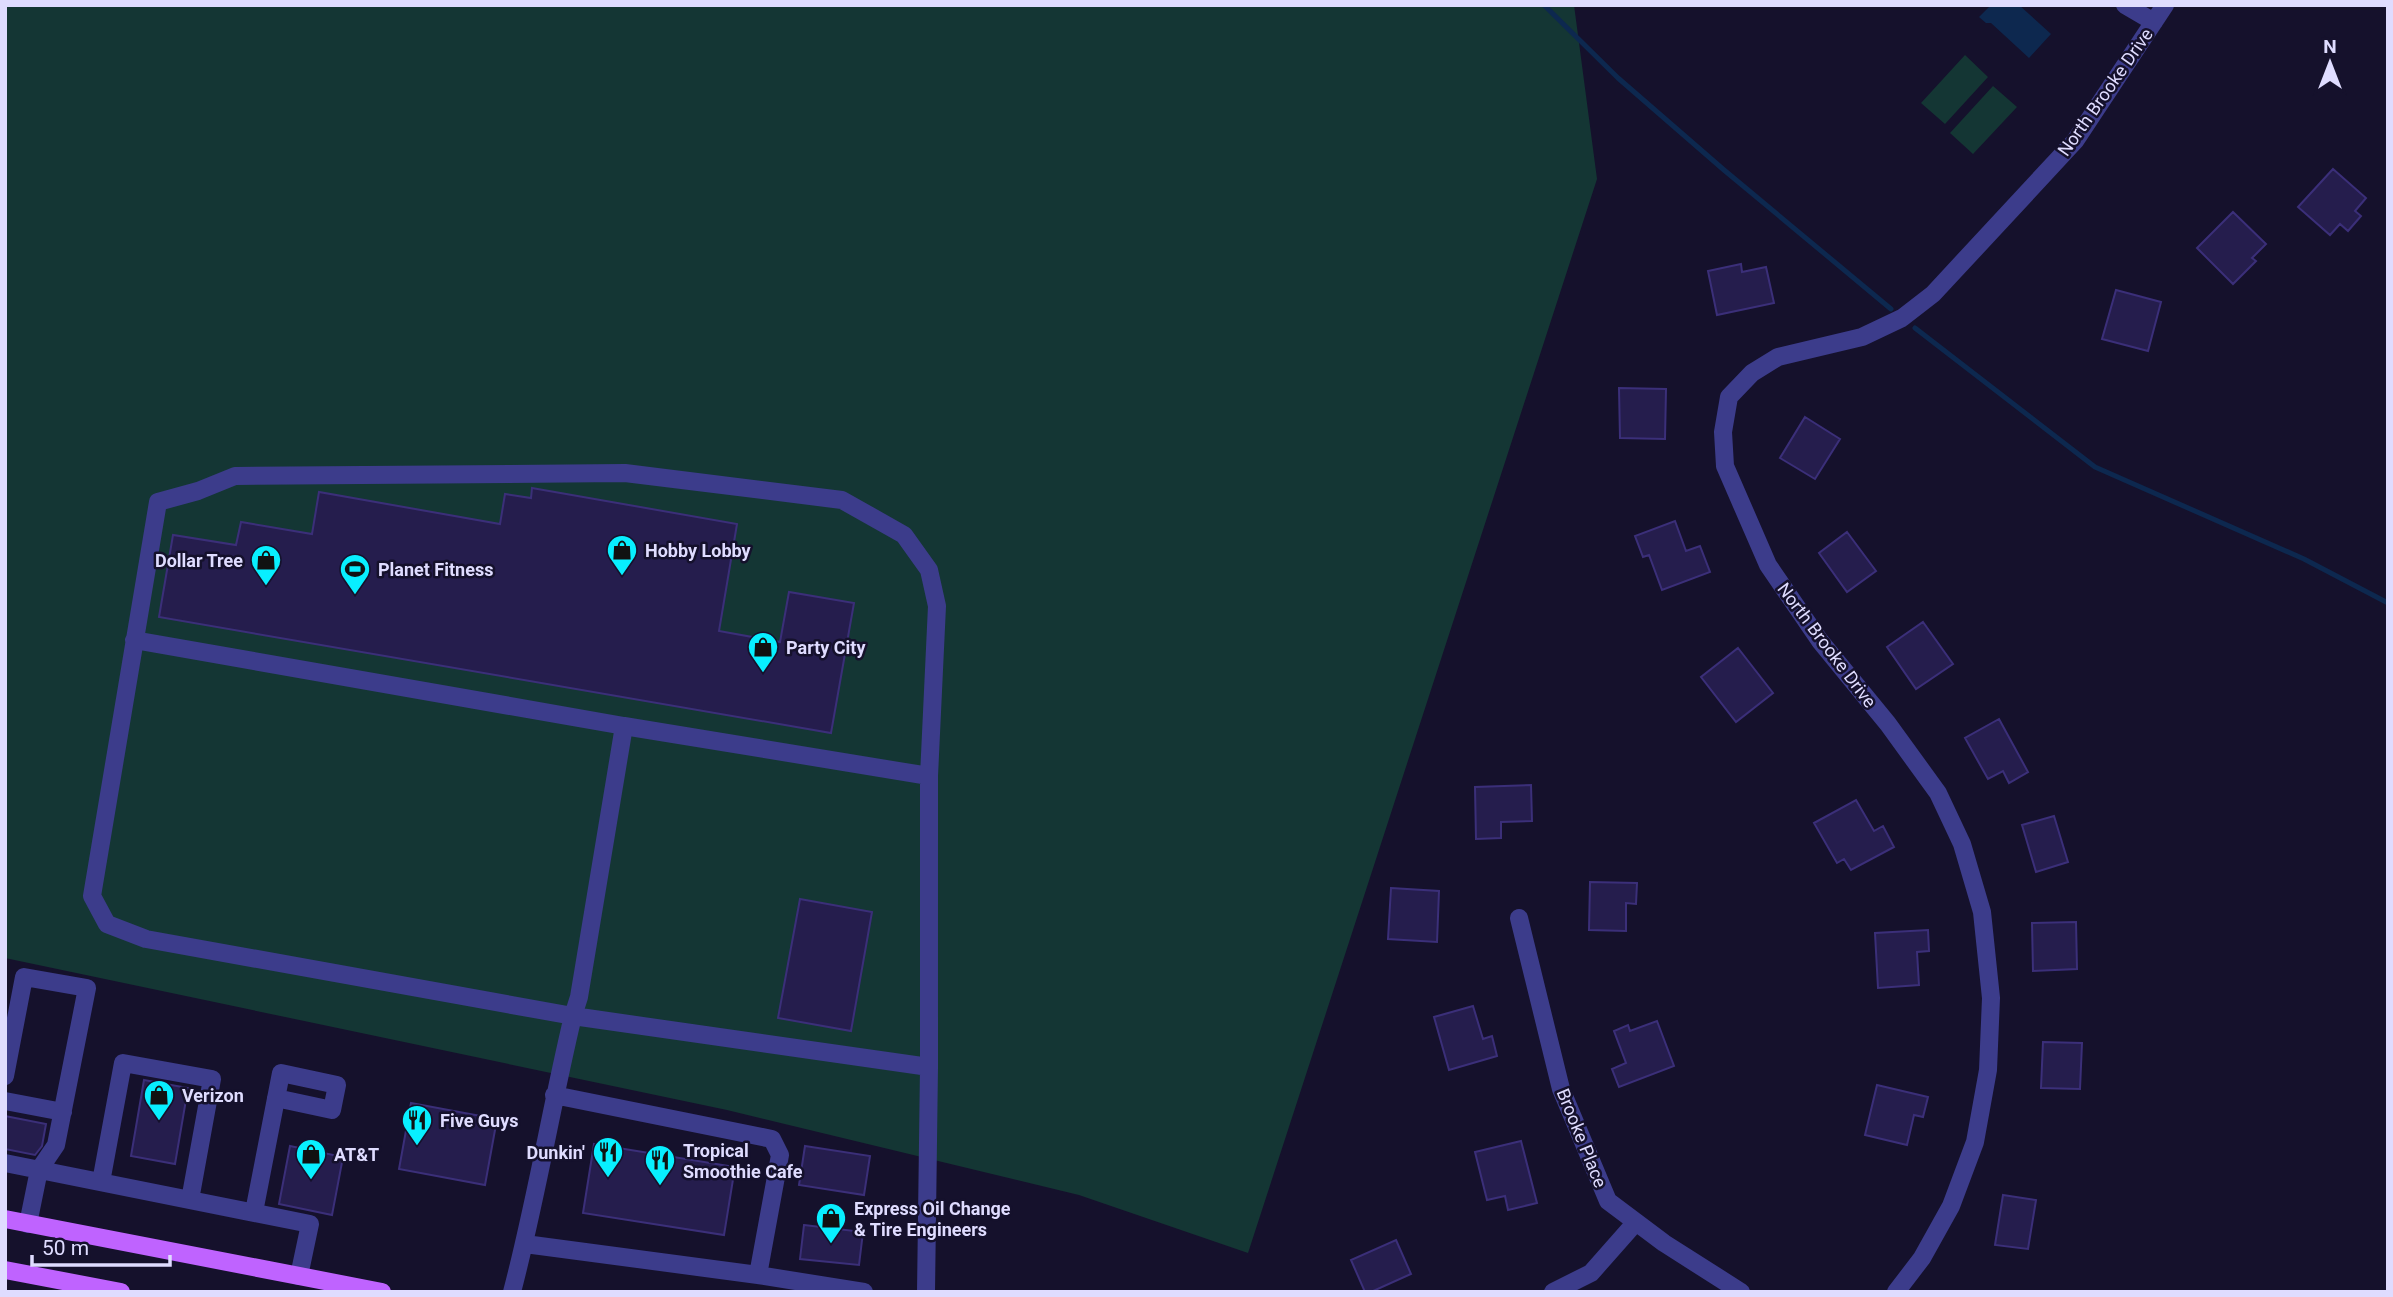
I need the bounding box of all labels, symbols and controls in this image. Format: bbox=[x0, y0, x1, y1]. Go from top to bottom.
street label: North Brooke Drive bbox=[2053, 24, 2157, 160]
north arrow bbox=[2295, 28, 2365, 98]
text: N bbox=[2323, 35, 2337, 58]
shop icon: Hobby Lobby bbox=[605, 533, 639, 577]
place label: Hobby Lobby bbox=[645, 540, 752, 561]
shop icon: Dollar Tree bbox=[249, 543, 283, 587]
place label: Dollar Tree bbox=[155, 550, 243, 571]
sports icon: Planet Fitness bbox=[338, 552, 372, 596]
place label: Planet Fitness bbox=[378, 559, 493, 580]
street label: North Brooke Drive bbox=[1773, 578, 1881, 712]
shop icon: Party City bbox=[746, 630, 780, 674]
place label: Party City bbox=[786, 637, 866, 658]
shop icon: Verizon bbox=[142, 1078, 176, 1122]
place label: Verizon bbox=[182, 1085, 244, 1106]
street label: Brooke Place bbox=[1553, 1085, 1611, 1191]
restaurant icon: Five Guys bbox=[400, 1103, 434, 1147]
place label: Five Guys bbox=[440, 1110, 519, 1131]
restaurant icon: Dunkin' bbox=[591, 1135, 625, 1179]
shop icon: AT&T bbox=[294, 1137, 328, 1181]
place label: Tropical Smoothie Cafe bbox=[683, 1140, 803, 1182]
place label: Dunkin' bbox=[527, 1142, 585, 1163]
restaurant icon: Tropical Smoothie Cafe bbox=[643, 1143, 677, 1187]
place label: AT&T bbox=[334, 1144, 379, 1165]
place label: Express Oil Change & Tire Engineers bbox=[854, 1198, 1011, 1240]
shop icon: Express Oil Change & Tire Engineers bbox=[814, 1201, 848, 1245]
scale bar bbox=[32, 1224, 170, 1268]
text: 50 m bbox=[42, 1236, 89, 1260]

